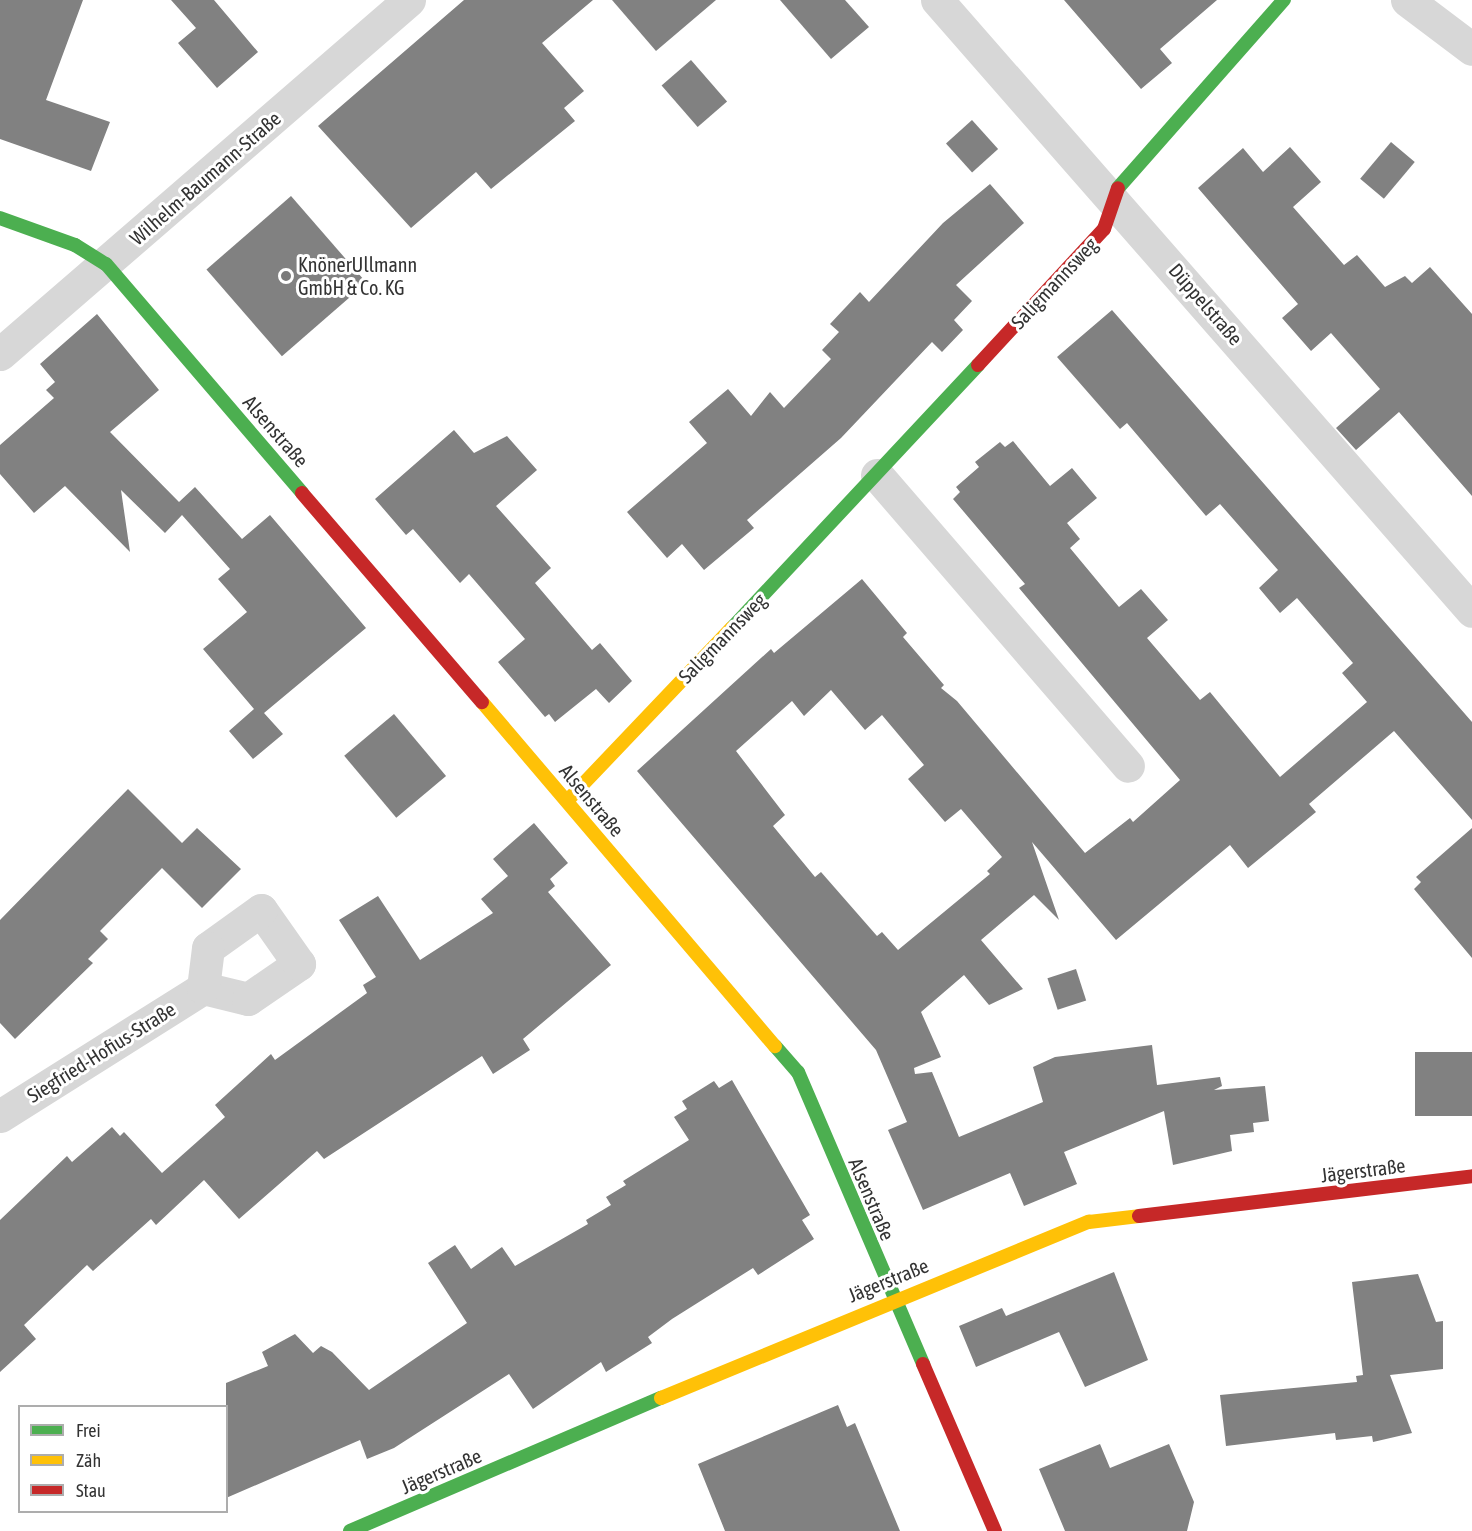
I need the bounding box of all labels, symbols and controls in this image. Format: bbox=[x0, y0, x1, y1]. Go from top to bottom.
street label: Wilhelm-Baumann-Straße bbox=[125, 106, 285, 250]
street label: Saligmannsweg bbox=[1006, 232, 1102, 334]
place label: KnönerUllmann GmbH & Co. KG bbox=[298, 252, 417, 299]
street label: Düppelstraße bbox=[1164, 258, 1248, 350]
marker: KnönerUllmann GmbH & Co. KG bbox=[279, 269, 293, 283]
street label: Alsenstraße bbox=[238, 390, 314, 472]
street label: Saligmannsweg bbox=[673, 588, 771, 688]
street label: Alsenstraße bbox=[555, 759, 629, 841]
street label: Siegfried-Hofius-Straße bbox=[22, 997, 180, 1107]
street label: Jägerstraße bbox=[1319, 1153, 1407, 1187]
street label: Alsenstraße bbox=[844, 1154, 900, 1244]
street label: Jägerstraße bbox=[844, 1253, 932, 1307]
legend bbox=[18, 1405, 228, 1513]
text: Frei bbox=[76, 1420, 101, 1441]
street label: Jägerstraße bbox=[397, 1443, 485, 1499]
text: Zäh bbox=[76, 1450, 101, 1471]
text: Stau bbox=[76, 1480, 106, 1501]

